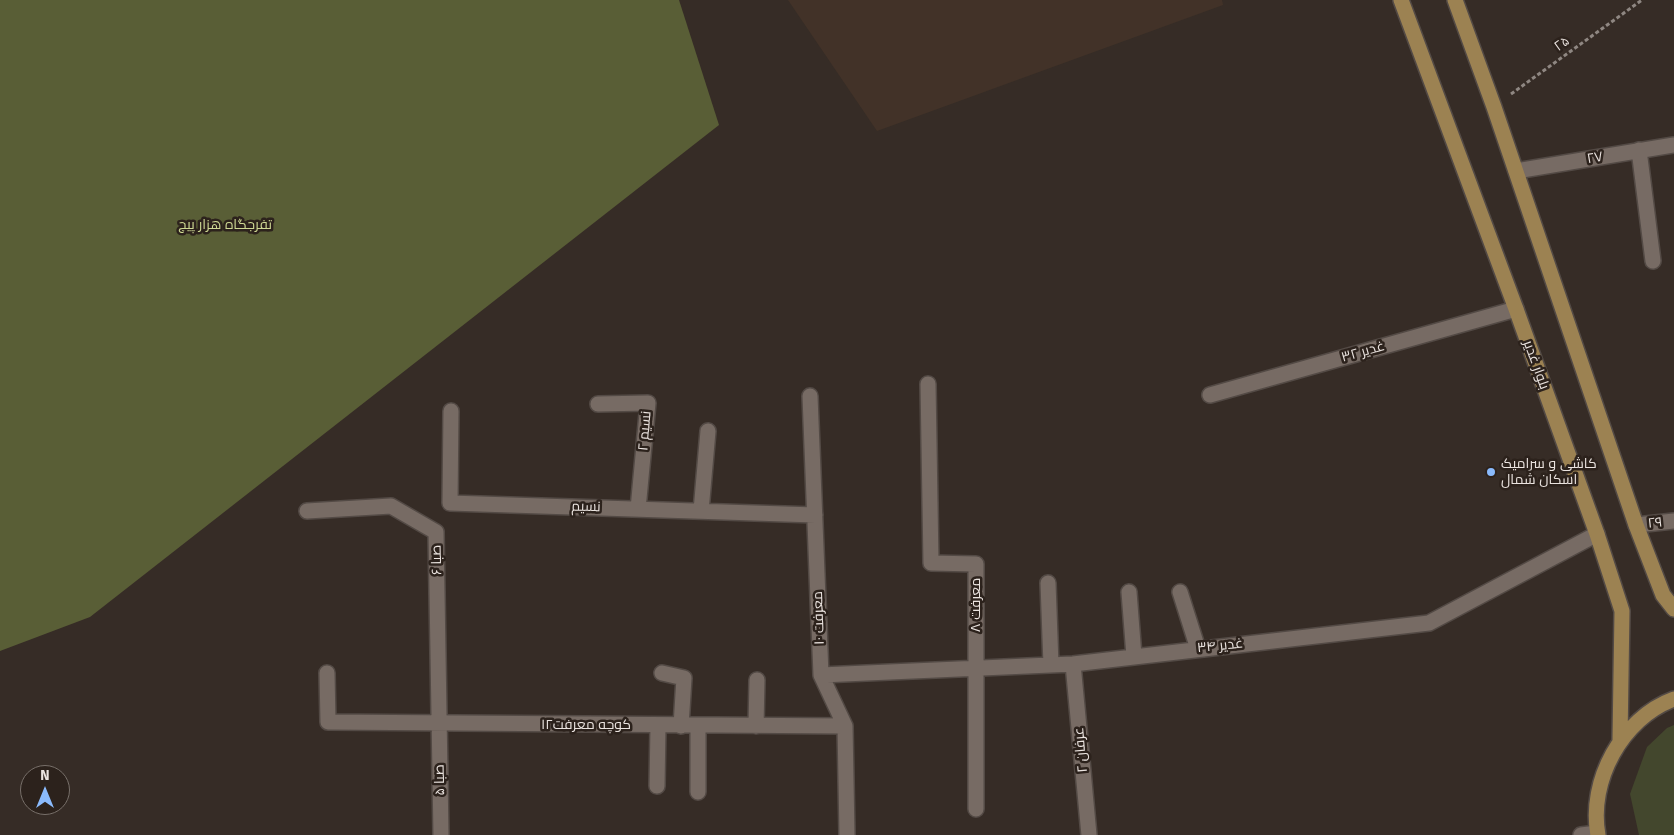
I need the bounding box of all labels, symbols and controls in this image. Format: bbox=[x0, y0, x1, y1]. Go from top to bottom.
street label: ۲۵ bbox=[1551, 33, 1573, 55]
street label: ۲۷ bbox=[1586, 148, 1604, 168]
park label: تفرجگاه هزار پیچ bbox=[178, 217, 272, 233]
street label: ۳۲ غدیر bbox=[1339, 338, 1387, 366]
street label: بلوار غدیر bbox=[1519, 338, 1553, 392]
street label: ۲ نسیم bbox=[635, 410, 655, 452]
place label: کاشی و سرامیک اسکان شمال bbox=[1501, 456, 1597, 488]
marker: کاشی و سرامیک اسکان شمال bbox=[1485, 466, 1497, 478]
street label: نسیم bbox=[571, 498, 601, 516]
street label: ۲۹ bbox=[1647, 514, 1663, 532]
street label: ۶ صبا bbox=[428, 545, 446, 575]
street label: معرفت ۸ bbox=[968, 578, 984, 632]
street label: معرفت ۱۰ bbox=[810, 591, 828, 645]
street label: ۳۴ غدیر bbox=[1196, 635, 1244, 657]
street label: کوچه معرفت۱۲ bbox=[541, 717, 631, 733]
street label: ۲ عرفان bbox=[1071, 727, 1091, 773]
street label: صبا ۵ bbox=[431, 764, 449, 796]
north arrow bbox=[20, 765, 70, 815]
text: N bbox=[40, 767, 50, 784]

